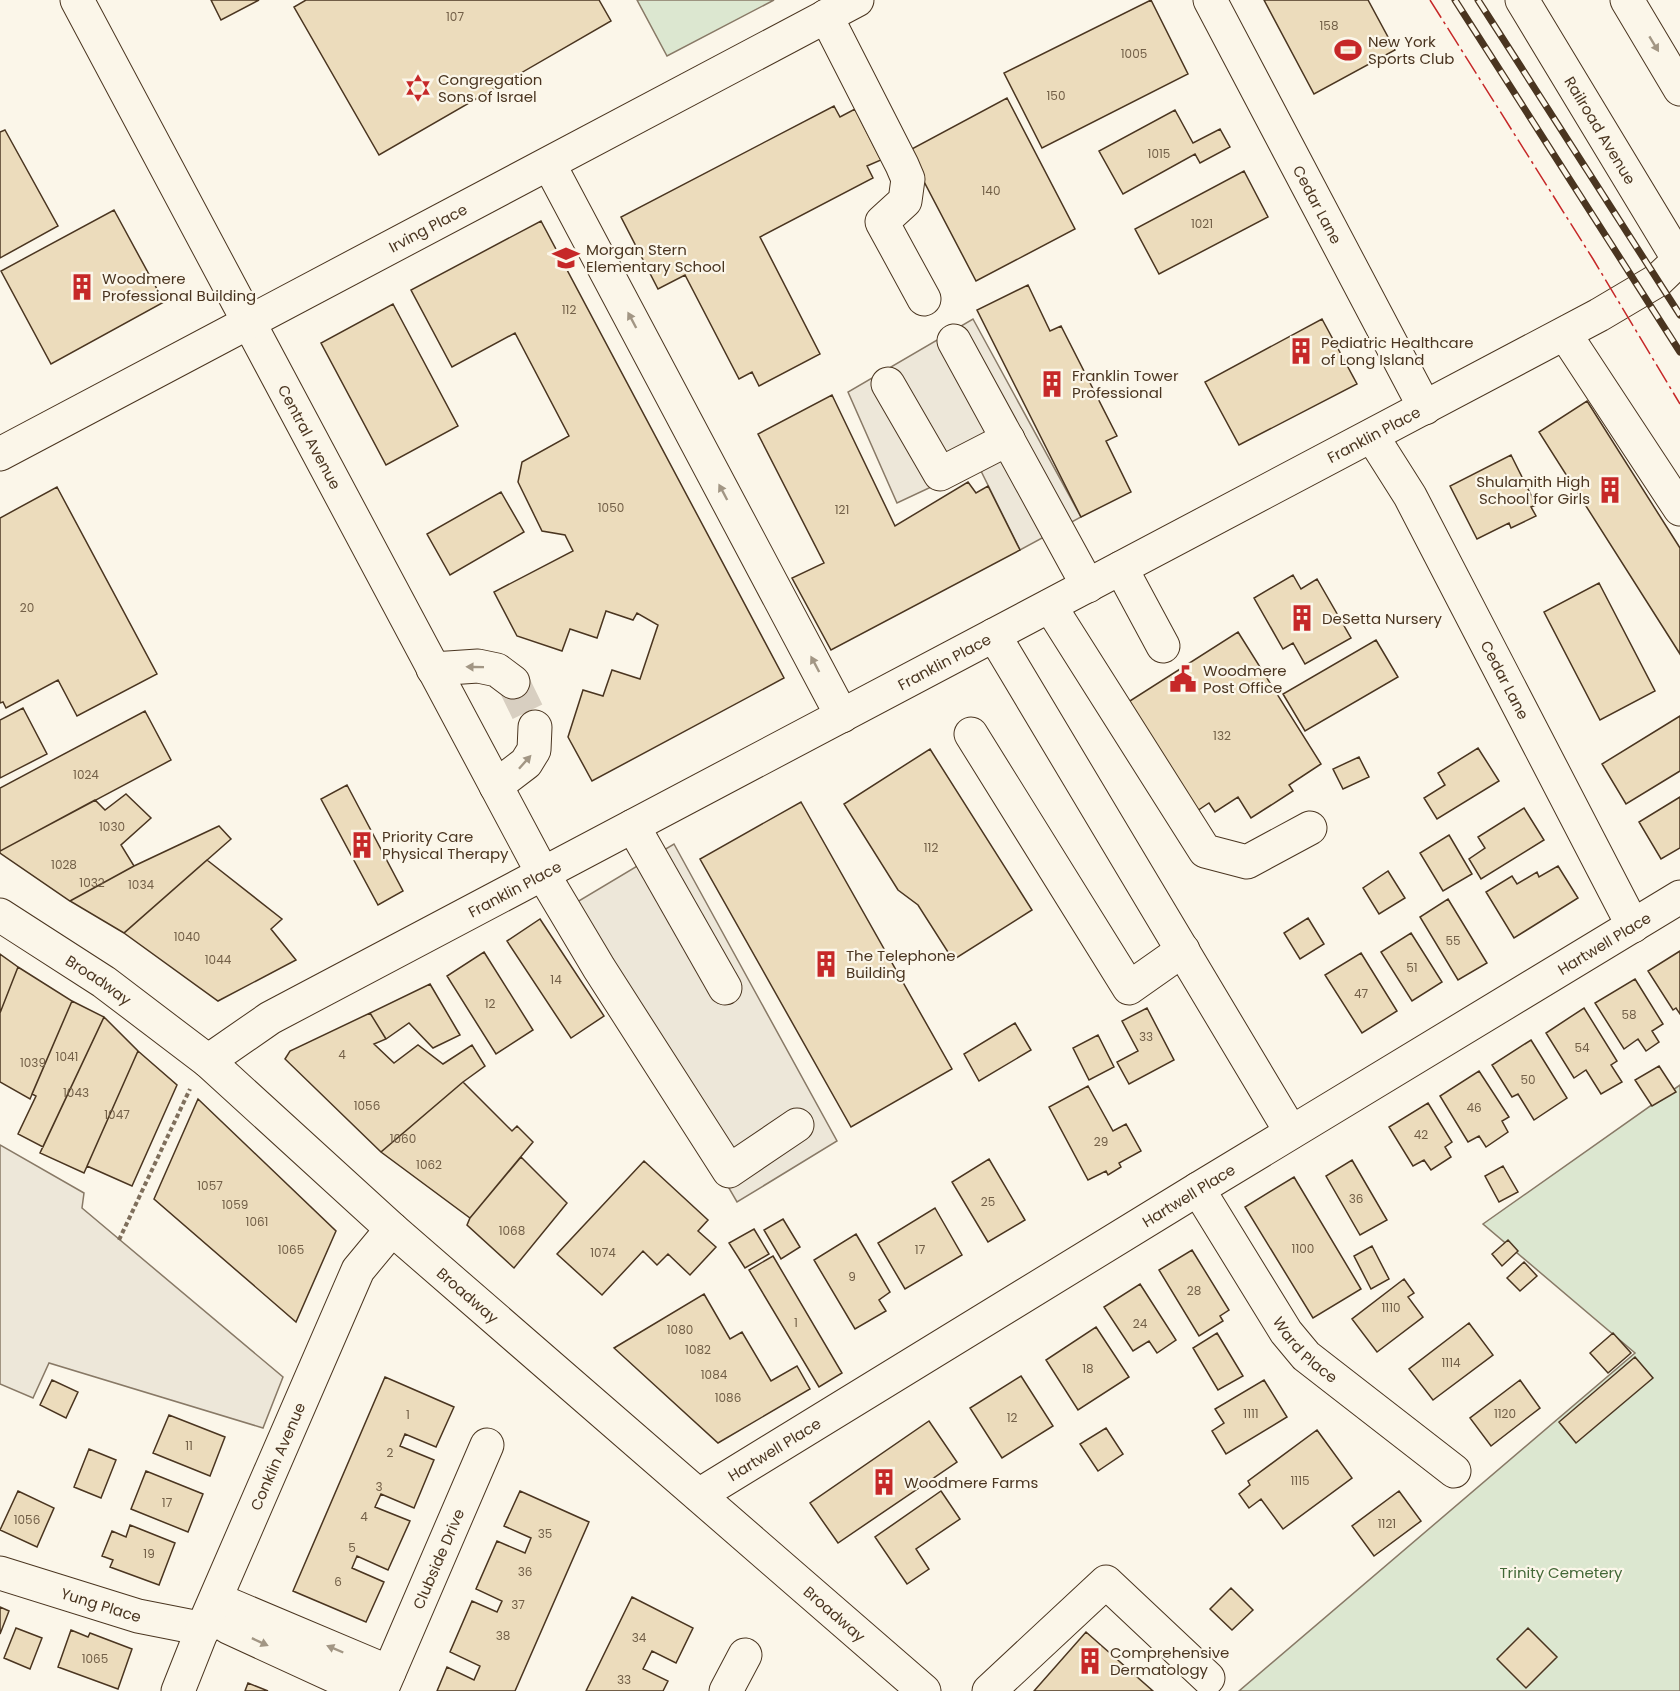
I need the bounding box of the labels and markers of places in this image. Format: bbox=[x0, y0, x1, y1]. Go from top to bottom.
place label: New York Sports Club bbox=[1368, 31, 1454, 69]
sports icon: New York Sports Club bbox=[1333, 35, 1363, 65]
place label: Congregation Sons of Israel bbox=[438, 69, 542, 107]
synagogue icon: Congregation Sons of Israel bbox=[403, 73, 433, 103]
place label: Morgan Stern Elementary School bbox=[586, 239, 725, 277]
school or university icon: Morgan Stern Elementary School bbox=[551, 243, 581, 273]
place label: Woodmere Professional Building bbox=[102, 268, 256, 306]
building icon: Woodmere Professional Building bbox=[67, 272, 97, 302]
place label: Pediatric Healthcare of Long Island bbox=[1321, 332, 1474, 370]
building icon: Pediatric Healthcare of Long Island bbox=[1286, 336, 1316, 366]
place label: Franklin Tower Professional bbox=[1072, 365, 1179, 403]
building icon: Franklin Tower Professional bbox=[1037, 369, 1067, 399]
place label: Shulamith High School for Girls bbox=[1476, 471, 1590, 509]
building icon: Shulamith High School for Girls bbox=[1595, 475, 1625, 505]
building icon: DeSetta Nursery bbox=[1287, 603, 1317, 633]
place label: DeSetta Nursery bbox=[1322, 608, 1443, 629]
place label: Woodmere Post Office bbox=[1203, 660, 1287, 698]
public building icon: Woodmere Post Office bbox=[1168, 664, 1198, 694]
place label: Priority Care Physical Therapy bbox=[382, 826, 509, 864]
building icon: Priority Care Physical Therapy bbox=[347, 830, 377, 860]
place label: The Telephone Building bbox=[846, 945, 956, 983]
building icon: The Telephone Building bbox=[811, 949, 841, 979]
building icon: Woodmere Farms bbox=[869, 1467, 899, 1497]
place label: Woodmere Farms bbox=[904, 1472, 1038, 1493]
place label: Comprehensive Dermatology bbox=[1110, 1642, 1229, 1680]
building icon: Comprehensive Dermatology bbox=[1075, 1646, 1105, 1676]

